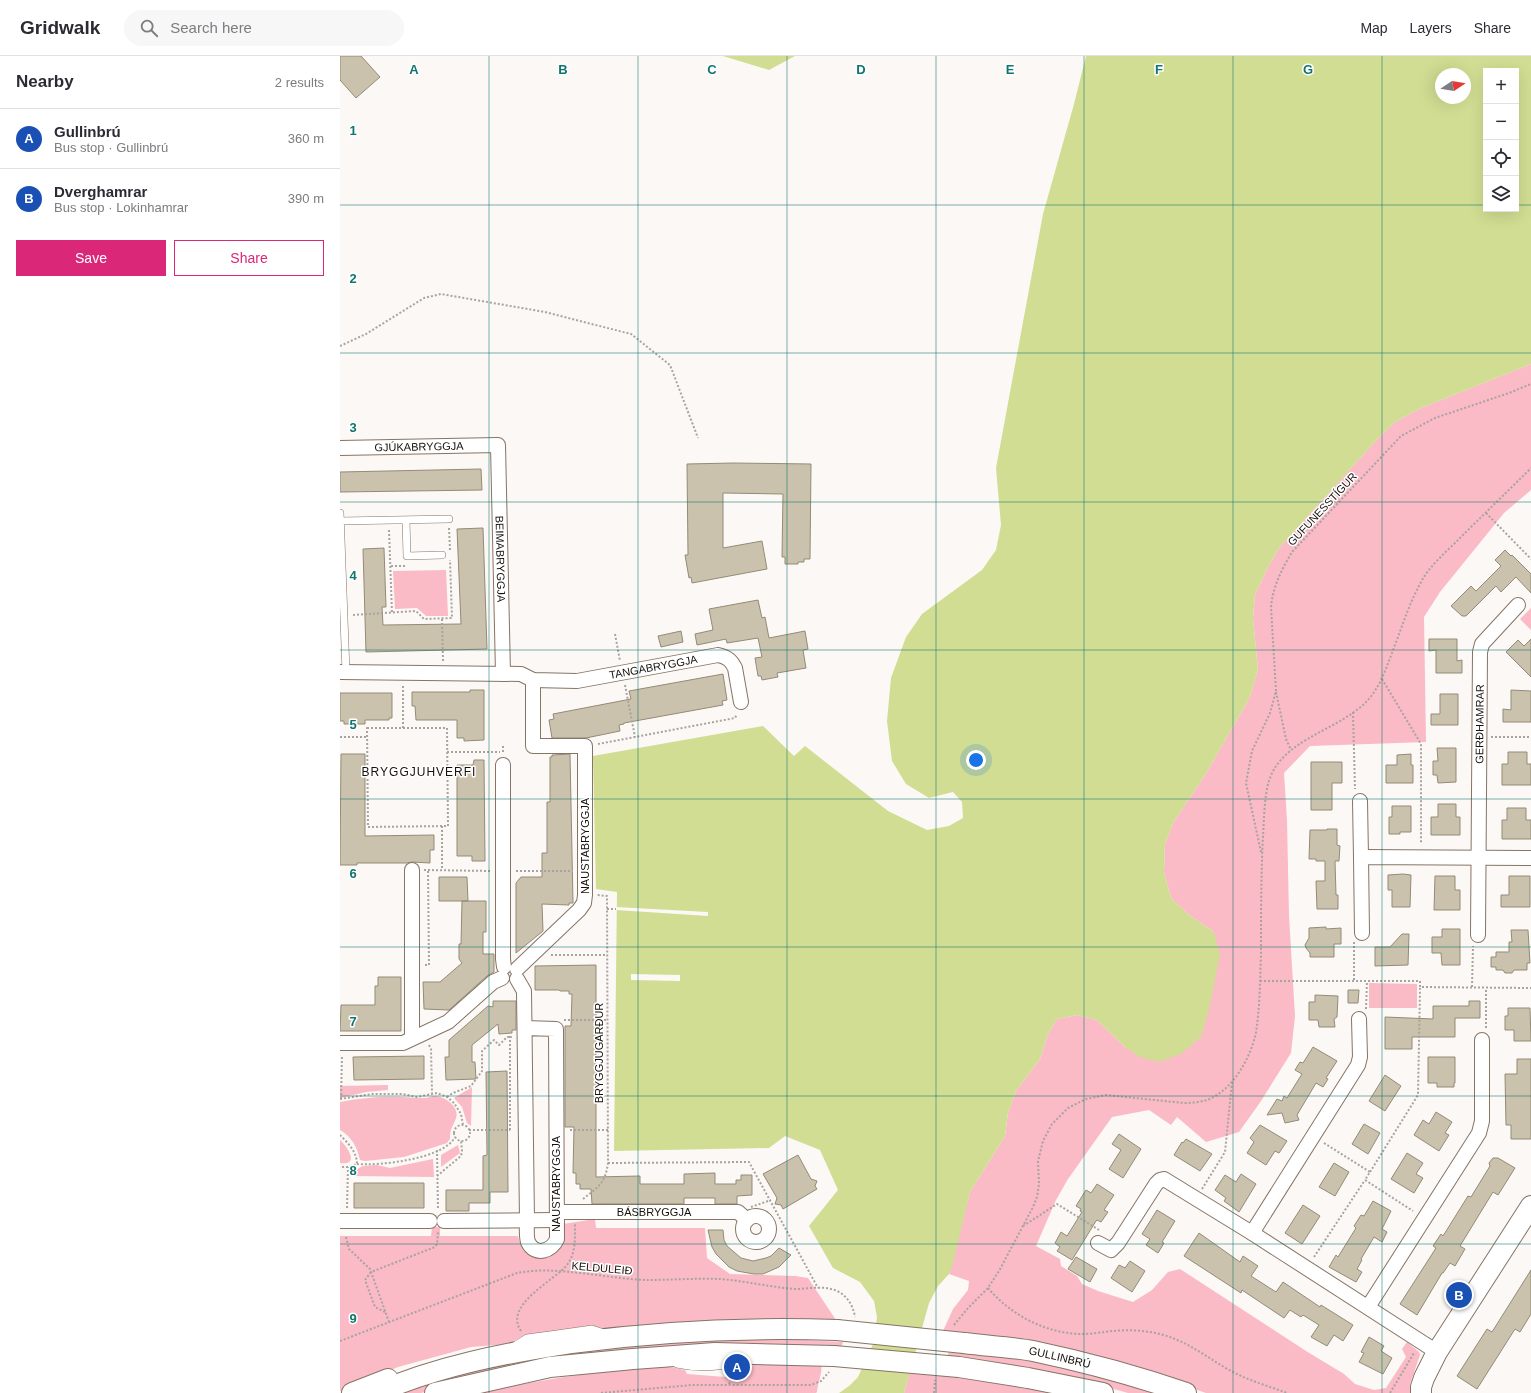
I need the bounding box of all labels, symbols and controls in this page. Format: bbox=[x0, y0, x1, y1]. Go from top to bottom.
search box bbox=[124, 10, 404, 46]
text: Gridwalk bbox=[20, 17, 100, 38]
icon: search bbox=[138, 17, 160, 39]
text: Search here bbox=[170, 19, 252, 36]
text: Map bbox=[1360, 20, 1388, 36]
text: Layers bbox=[1410, 20, 1452, 36]
text: Share bbox=[1474, 20, 1511, 36]
text: A bbox=[409, 62, 419, 77]
text: B bbox=[558, 62, 568, 77]
text: C bbox=[707, 62, 717, 77]
text: D bbox=[856, 62, 866, 77]
text: E bbox=[1006, 62, 1015, 77]
text: F bbox=[1155, 62, 1163, 77]
text: G bbox=[1303, 62, 1313, 77]
north arrow bbox=[1435, 68, 1471, 104]
map controls bbox=[1483, 68, 1519, 212]
button: + bbox=[1483, 68, 1519, 104]
text: Nearby bbox=[16, 72, 74, 91]
text: 2 results bbox=[275, 75, 324, 90]
button: − bbox=[1483, 104, 1519, 140]
text: Gullinbrú bbox=[54, 123, 121, 140]
text: 1 bbox=[349, 123, 357, 138]
text: A bbox=[24, 131, 34, 146]
text: 360 m bbox=[288, 131, 324, 146]
text: Bus stop · Gullinbrú bbox=[54, 140, 168, 155]
button: locate bbox=[1483, 140, 1519, 176]
button: layers bbox=[1483, 176, 1519, 212]
text: Dverghamrar bbox=[54, 183, 147, 200]
text: B bbox=[24, 191, 34, 206]
text: 390 m bbox=[288, 191, 324, 206]
text: Bus stop · Lokinhamrar bbox=[54, 200, 188, 215]
button: Save bbox=[16, 240, 166, 276]
button: Share bbox=[174, 240, 324, 276]
text: 2 bbox=[349, 271, 357, 286]
text: 3 bbox=[349, 420, 357, 435]
street label: GJÚKABRYGGJA bbox=[374, 440, 464, 453]
street label: GUFUNESSTÍGUR bbox=[1285, 470, 1359, 548]
street label: BEIMABRYGGJA bbox=[494, 515, 507, 603]
text: 4 bbox=[349, 568, 357, 583]
street label: TANGABRYGGJA bbox=[608, 653, 699, 681]
street label: GERÐHAMRAR bbox=[1473, 684, 1486, 764]
text: 5 bbox=[349, 717, 357, 732]
your location bbox=[966, 750, 986, 770]
district label: BRYGGJUHVERFI bbox=[362, 765, 476, 779]
street label: NAUSTABRYGGJA bbox=[579, 797, 591, 894]
text: 6 bbox=[349, 866, 357, 881]
street label: BRYGGJUGARÐUR bbox=[593, 1003, 605, 1103]
text: 7 bbox=[349, 1014, 357, 1029]
street label: NAUSTABRYGGJA bbox=[550, 1135, 562, 1232]
text: 8 bbox=[349, 1163, 357, 1178]
street label: BÁSBRYGGJA bbox=[617, 1206, 692, 1218]
street label: KELDULEIÐ bbox=[571, 1259, 633, 1277]
pin: B bbox=[1446, 1280, 1472, 1310]
text: 9 bbox=[349, 1311, 357, 1326]
street label: GULLINBRÚ bbox=[1028, 1344, 1092, 1370]
pin: A bbox=[724, 1352, 750, 1382]

